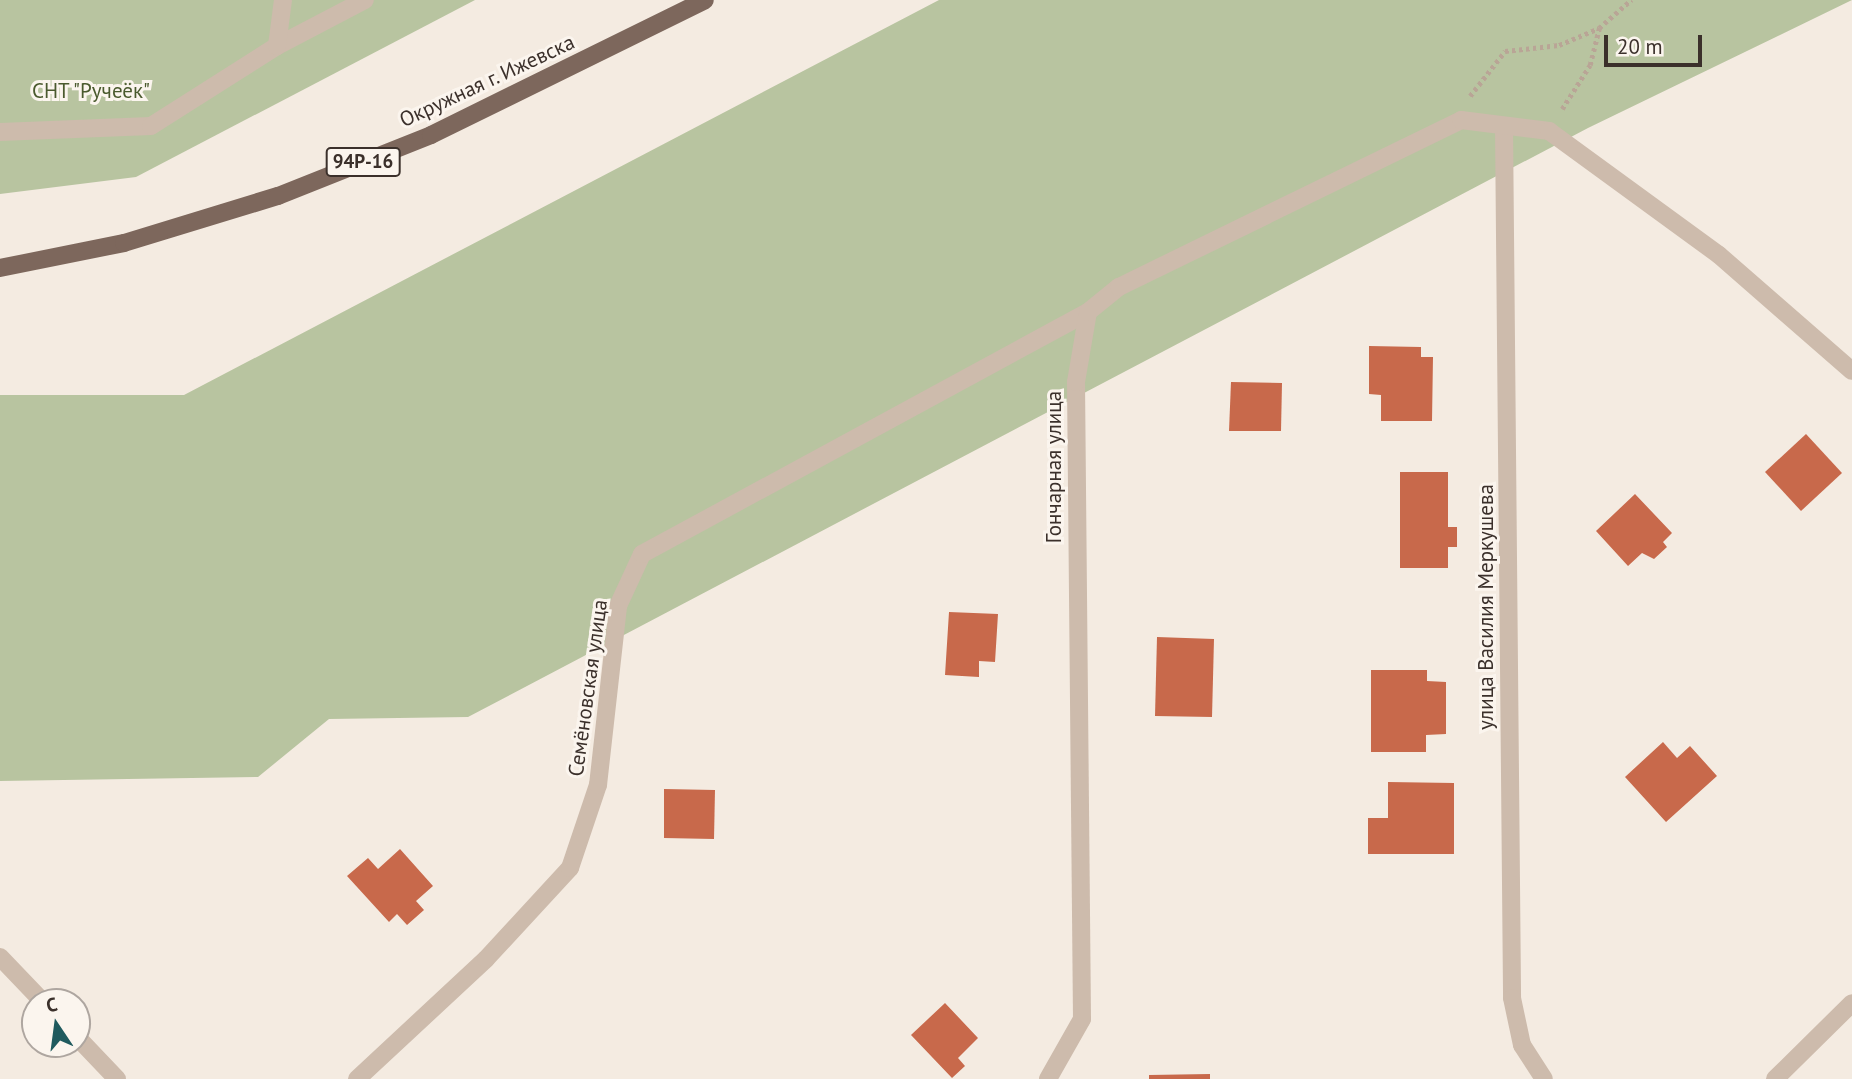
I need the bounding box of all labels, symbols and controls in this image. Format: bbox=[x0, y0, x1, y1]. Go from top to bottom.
scale bar bbox=[1607, 21, 1705, 65]
street label: Окружная г. Ижевска bbox=[395, 29, 579, 133]
text: 20 m bbox=[1617, 33, 1663, 60]
park label: СНТ "Ручеёк" bbox=[31, 78, 151, 104]
road number: 94Р-16 bbox=[324, 146, 402, 178]
street label: Гончарная улица bbox=[1041, 391, 1067, 543]
street label: улица Василия Меркушева bbox=[1473, 484, 1499, 730]
street label: Семёновская улица bbox=[563, 598, 613, 778]
north arrow bbox=[21, 988, 91, 1058]
text: С bbox=[44, 992, 60, 1017]

